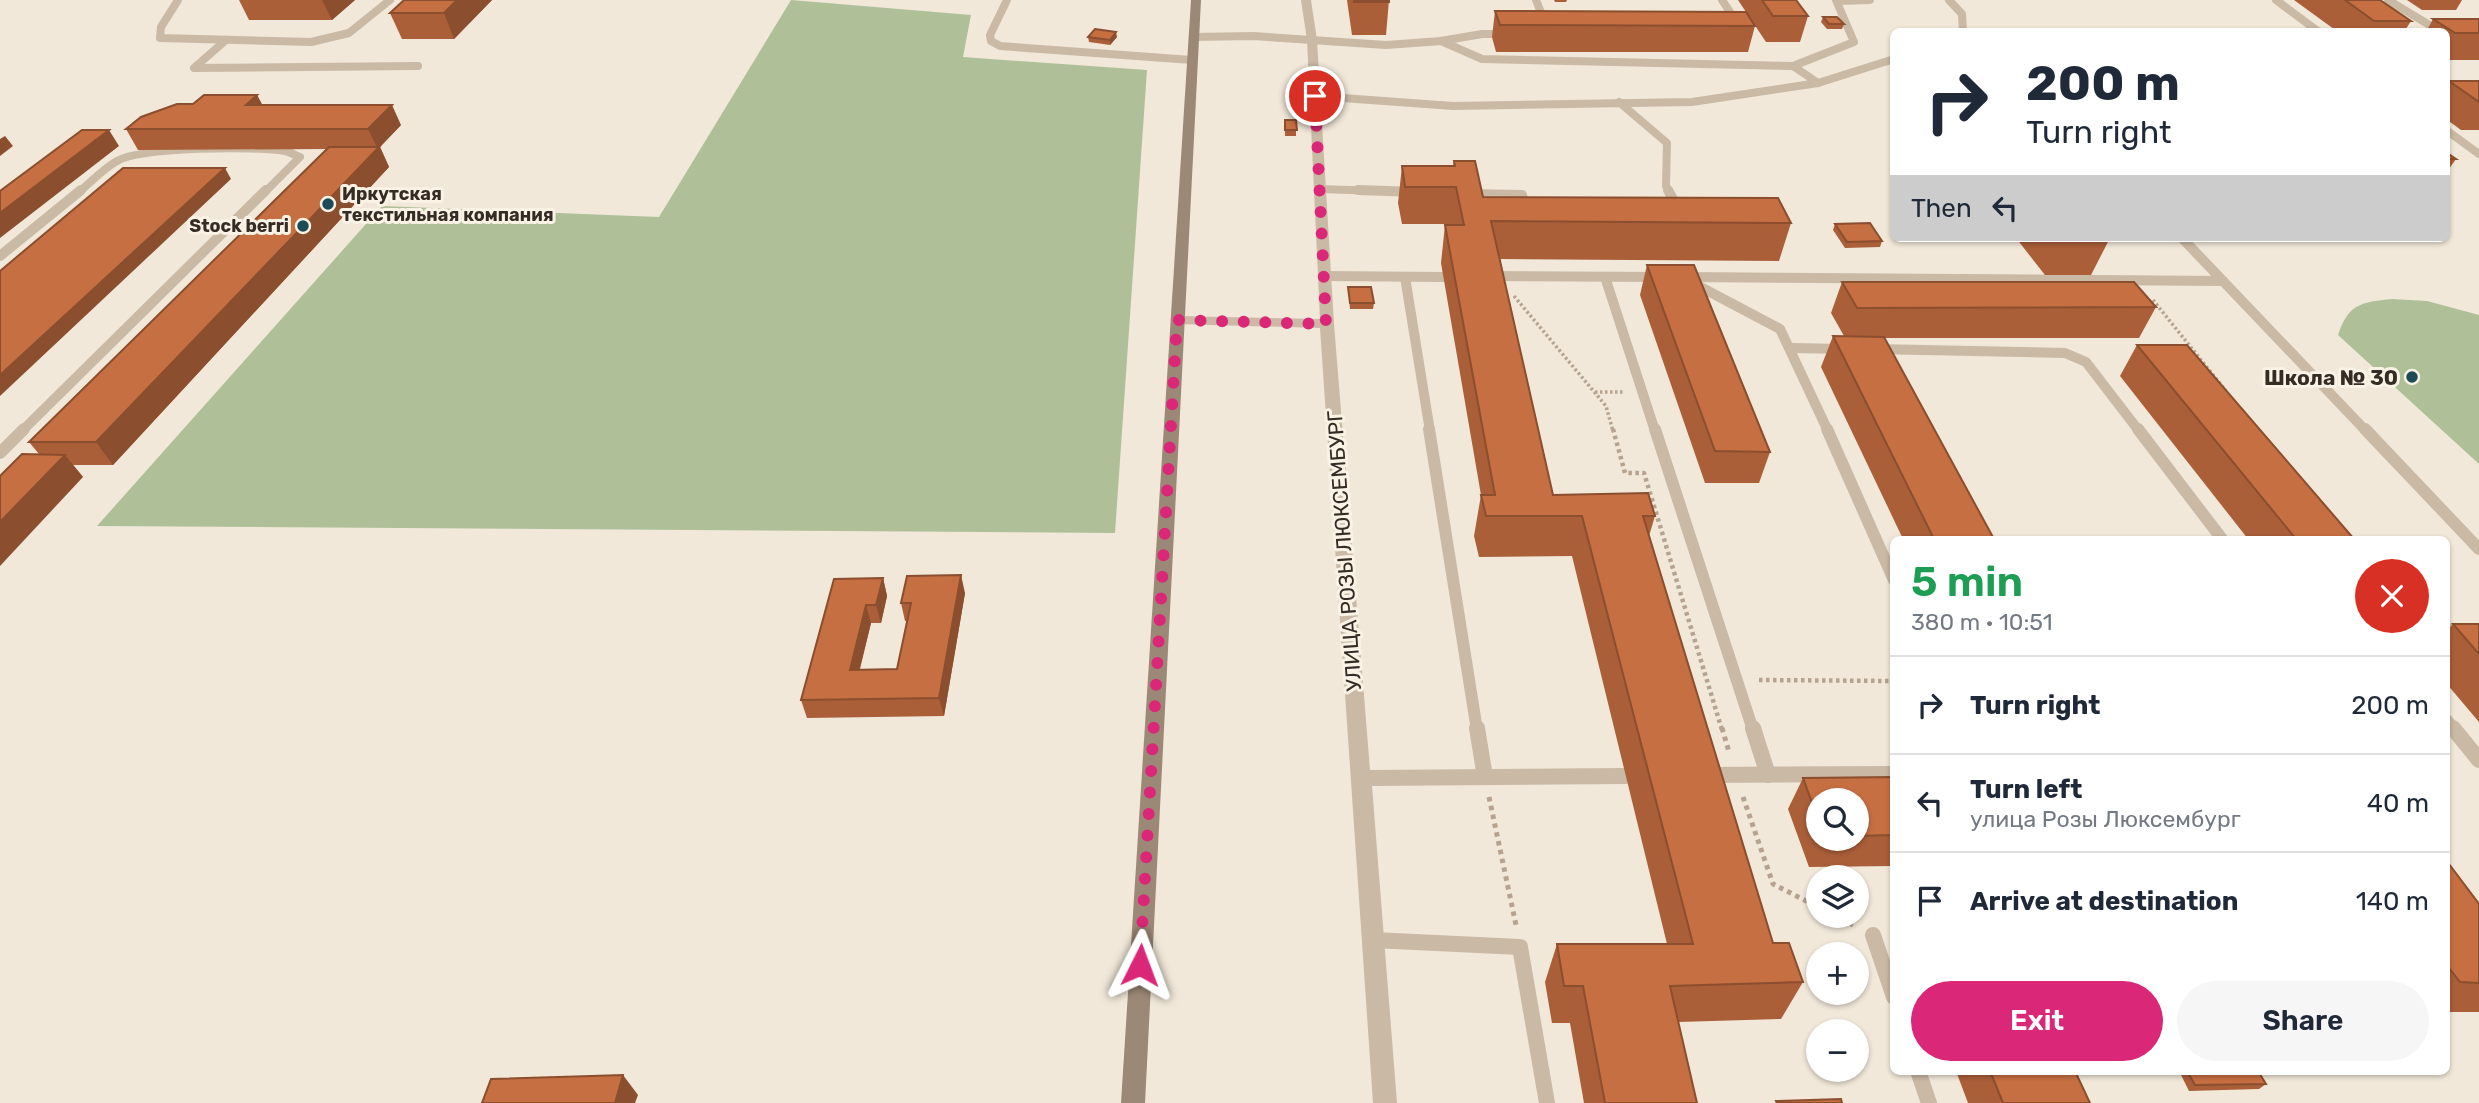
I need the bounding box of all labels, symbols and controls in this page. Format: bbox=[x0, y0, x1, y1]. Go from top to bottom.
text: 200 m bbox=[2026, 54, 2180, 112]
icon: right bbox=[1911, 56, 2002, 147]
pin bbox=[1285, 66, 1345, 126]
icon: arrive bbox=[1296, 77, 1334, 115]
text: Turn right bbox=[2026, 113, 2171, 151]
place label: Иркутская текстильная компания bbox=[342, 183, 554, 226]
icon: left bbox=[1986, 189, 2024, 227]
text: Then bbox=[1911, 193, 1972, 224]
marker: Иркутская текстильная компания bbox=[320, 196, 336, 212]
place label: Stock berri bbox=[189, 215, 289, 237]
marker: Stock berri bbox=[295, 218, 311, 234]
place label: Школа № 30 bbox=[2264, 365, 2398, 390]
marker: Школа № 30 bbox=[2404, 369, 2420, 385]
street label: УЛИЦА РОЗЫ ЛЮКСЕМБУРГ bbox=[1322, 410, 1366, 692]
text: 5 min bbox=[1911, 557, 2023, 607]
button: close bbox=[2355, 559, 2429, 633]
text: 380 m · 10:51 bbox=[1911, 608, 2053, 636]
icon: right bbox=[1911, 686, 1949, 724]
text: Turn right bbox=[1970, 690, 2100, 721]
text: 200 m bbox=[2351, 690, 2429, 721]
text: Turn left bbox=[1970, 774, 2082, 805]
icon: left bbox=[1911, 784, 1949, 822]
map controls bbox=[1806, 788, 1869, 1082]
button: search bbox=[1806, 788, 1869, 851]
text: 40 m bbox=[2367, 788, 2429, 819]
text: улица Розы Люксембург bbox=[1970, 805, 2241, 833]
button: layers bbox=[1806, 865, 1869, 928]
icon: arrive bbox=[1911, 882, 1949, 920]
text: Arrive at destination bbox=[1970, 886, 2238, 917]
text: 140 m bbox=[2356, 886, 2429, 917]
position arrow bbox=[1103, 928, 1177, 1002]
button: + bbox=[1806, 942, 1869, 1005]
button: Exit bbox=[1911, 981, 2163, 1061]
button: Share bbox=[2177, 981, 2429, 1061]
button: − bbox=[1806, 1019, 1869, 1082]

